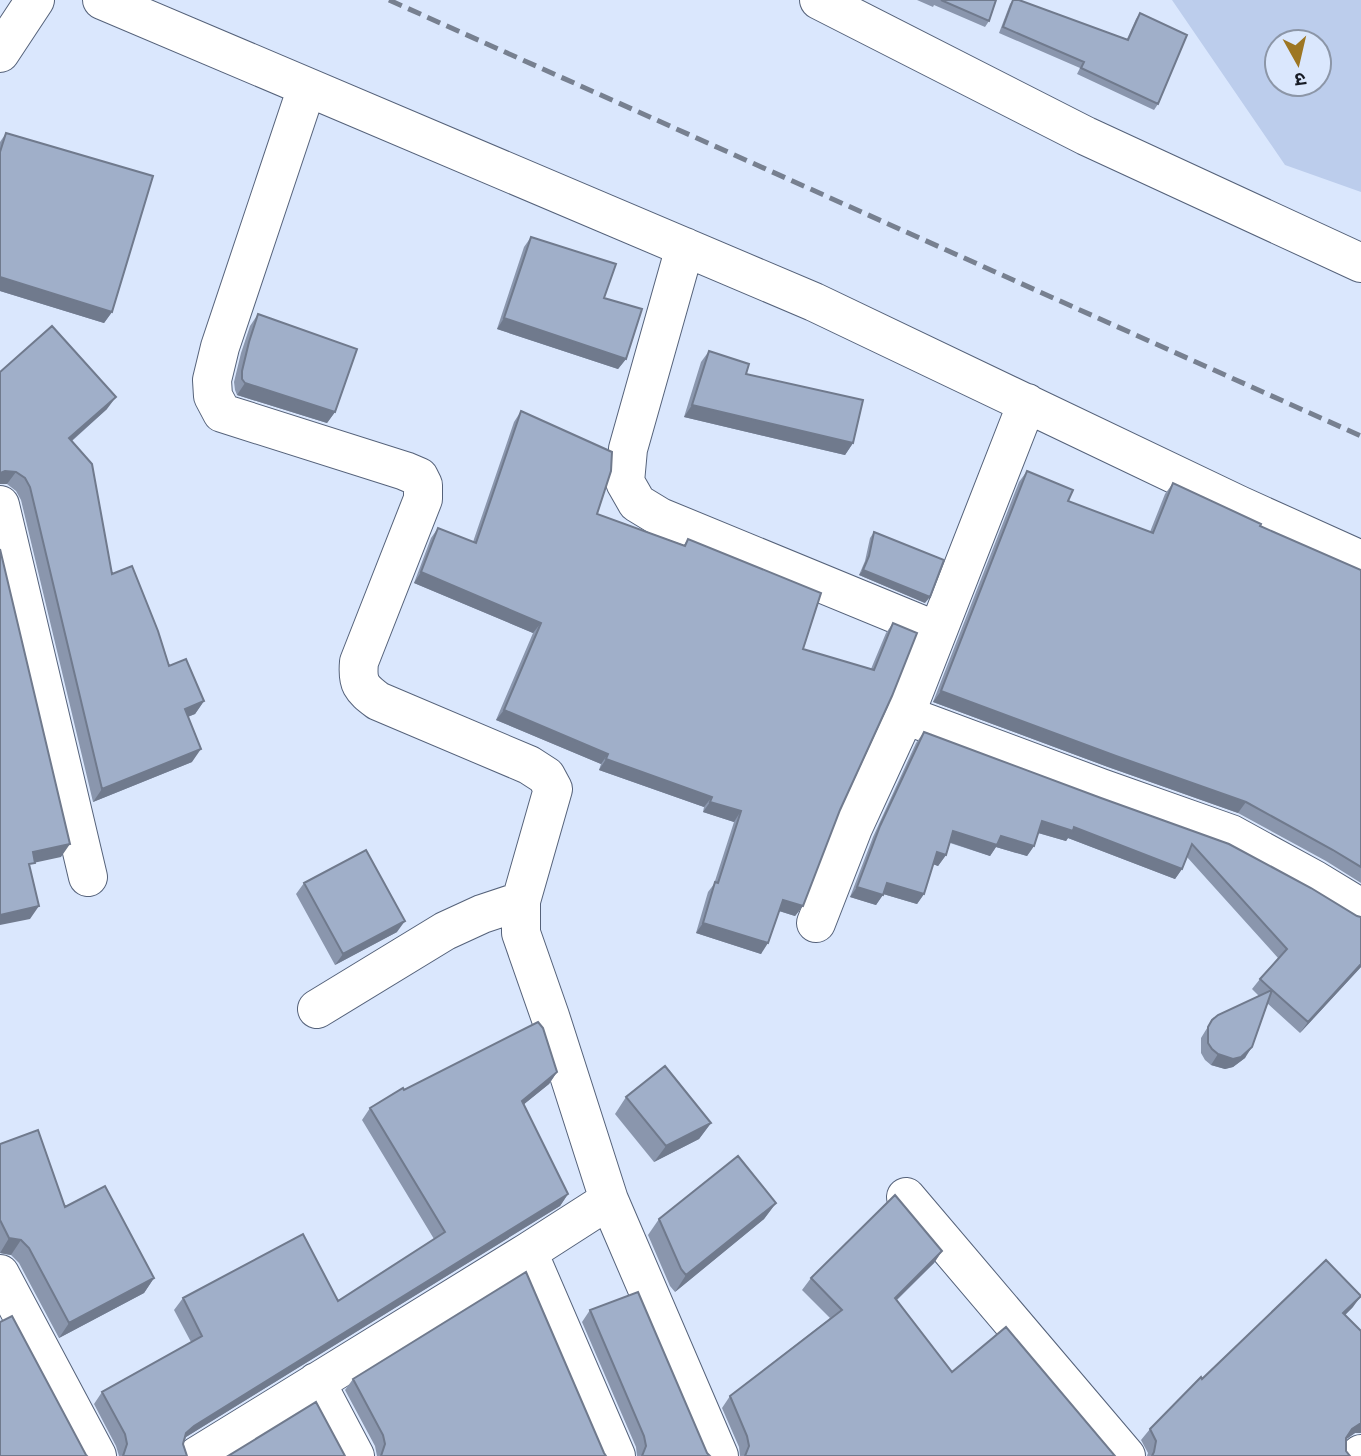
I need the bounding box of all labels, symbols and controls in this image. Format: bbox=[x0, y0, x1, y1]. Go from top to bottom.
north arrow bbox=[1263, 28, 1333, 98]
text: उ bbox=[1292, 64, 1308, 93]

